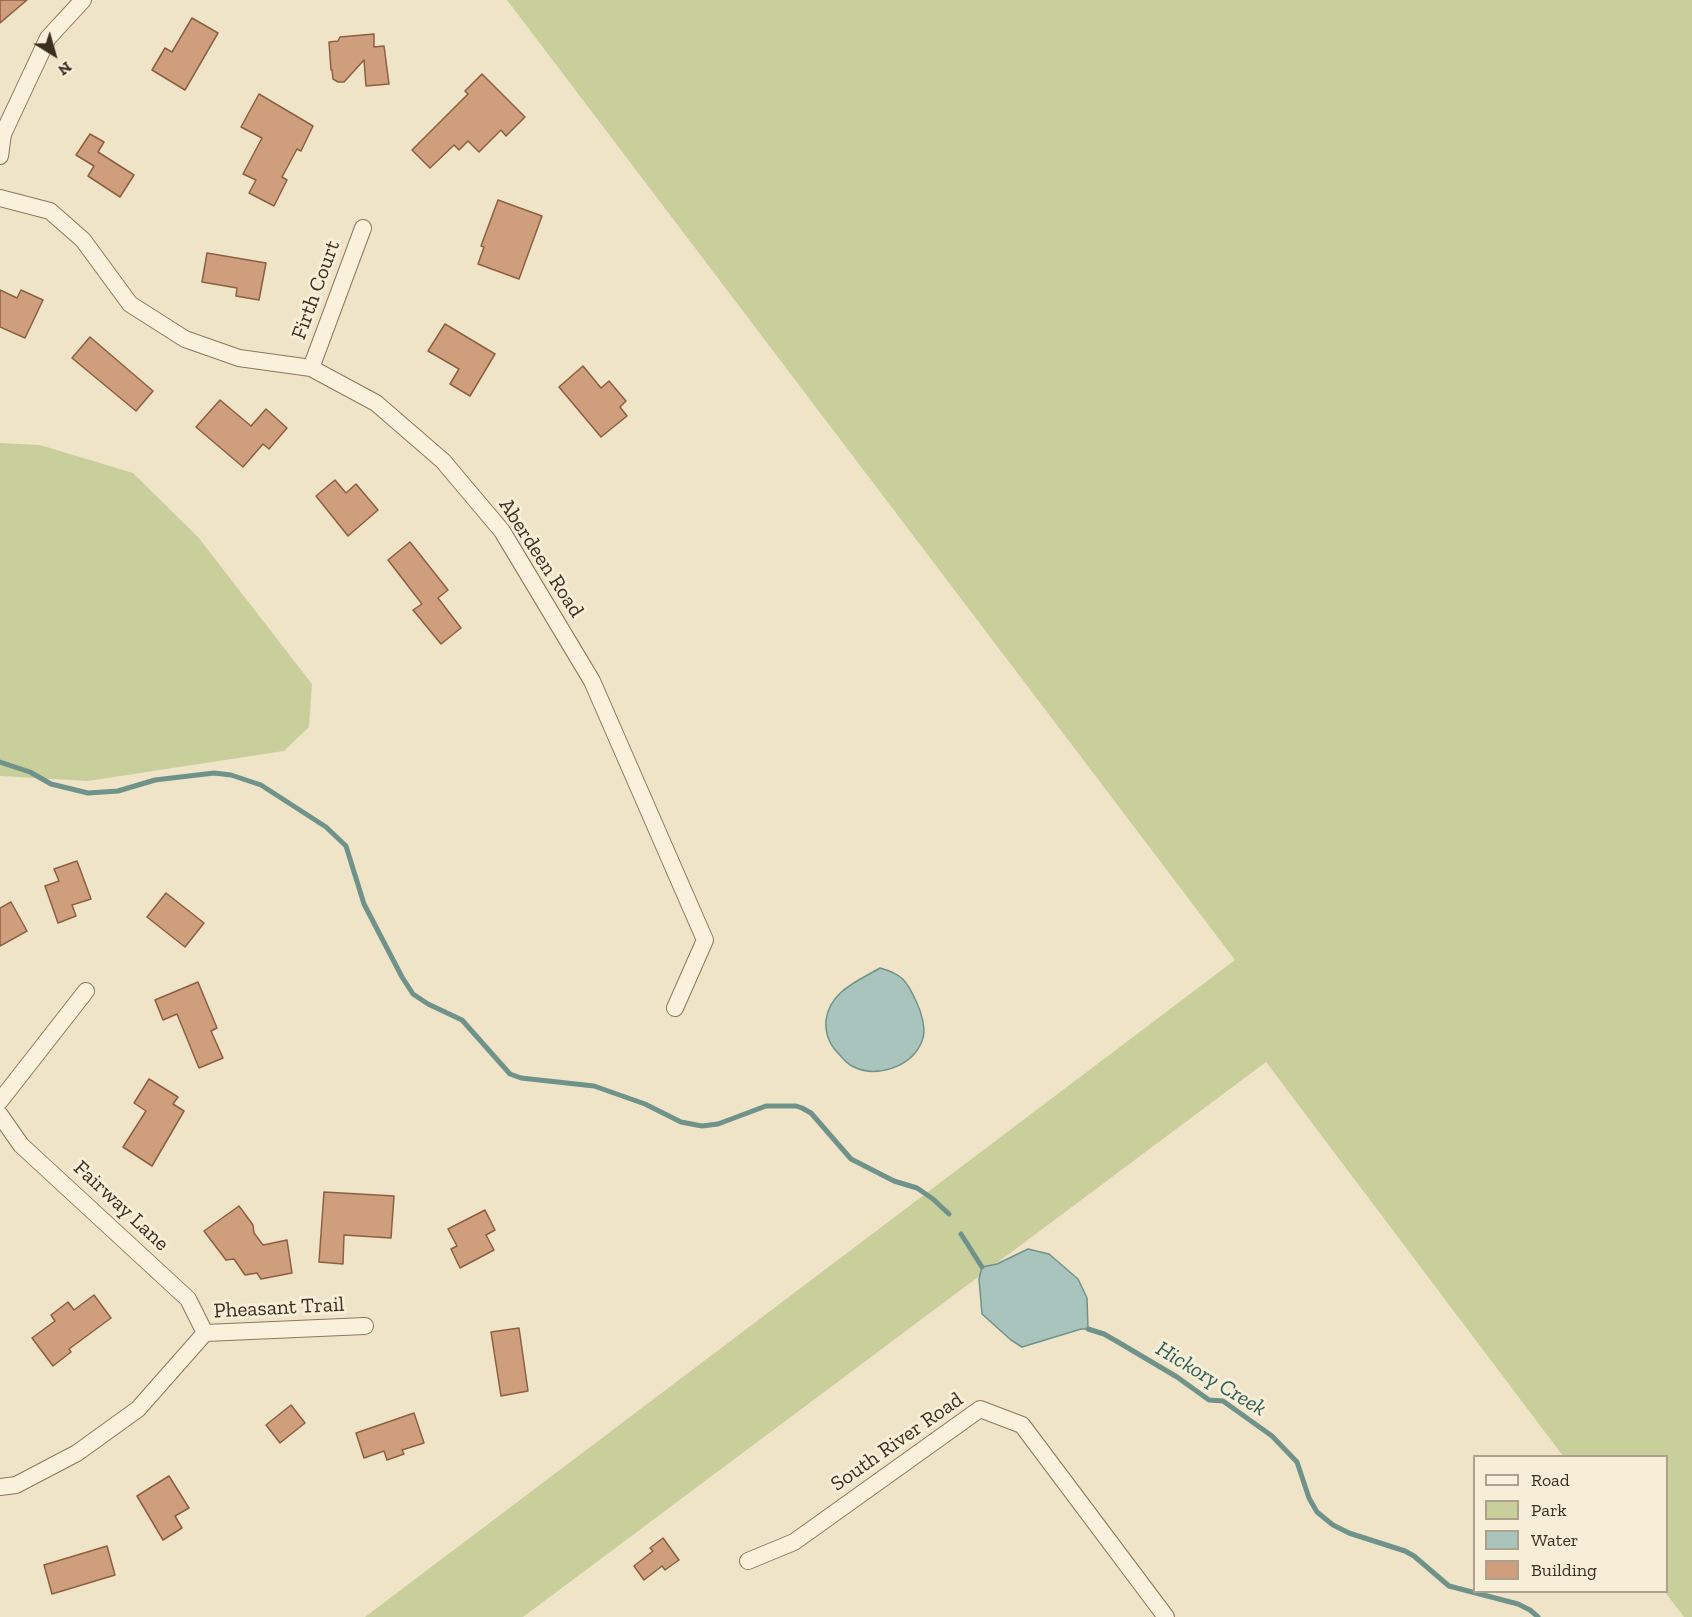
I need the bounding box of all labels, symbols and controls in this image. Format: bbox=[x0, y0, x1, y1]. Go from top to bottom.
north arrow bbox=[24, 24, 84, 84]
text: N bbox=[55, 58, 76, 80]
street label: Firth Court bbox=[286, 237, 346, 343]
street label: Aberdeen Road bbox=[493, 494, 589, 622]
street label: Fairway Lane bbox=[68, 1156, 174, 1256]
street label: Pheasant Trail bbox=[213, 1292, 345, 1324]
water label: Hickory Creek bbox=[1151, 1336, 1271, 1422]
street label: South River Road bbox=[826, 1387, 968, 1497]
legend bbox=[1473, 1455, 1668, 1593]
text: Road bbox=[1531, 1469, 1570, 1491]
text: Park bbox=[1531, 1499, 1567, 1521]
text: Water bbox=[1531, 1529, 1578, 1551]
text: Building bbox=[1531, 1559, 1597, 1581]

